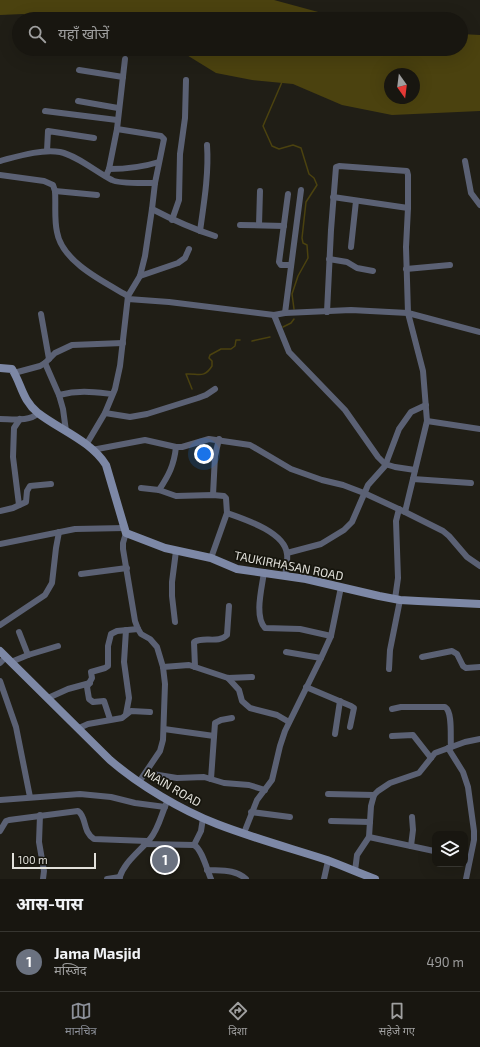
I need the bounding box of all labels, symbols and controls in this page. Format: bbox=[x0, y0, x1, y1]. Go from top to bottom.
search box bbox=[12, 12, 468, 56]
icon: search bbox=[26, 23, 48, 45]
text: यहाँ खोजें bbox=[58, 24, 109, 42]
north arrow bbox=[384, 68, 420, 104]
your location bbox=[194, 444, 214, 464]
street label: TAUKIRHASAN ROAD bbox=[233, 548, 345, 582]
street label: MAIN ROAD bbox=[142, 765, 204, 809]
map controls bbox=[432, 831, 468, 867]
button: layers bbox=[432, 831, 468, 867]
pin: 1 bbox=[152, 845, 178, 875]
scale bar bbox=[12, 851, 96, 870]
text: 100 m bbox=[18, 853, 48, 866]
text: आस-पास bbox=[16, 893, 83, 913]
text: Jama Masjid bbox=[54, 944, 141, 962]
text: 1 bbox=[26, 954, 32, 970]
text: 490 m bbox=[426, 954, 464, 970]
text: मस्जिद bbox=[54, 962, 87, 978]
tab: मानचित्र bbox=[65, 1000, 97, 1039]
tab: दिशा bbox=[227, 1000, 249, 1039]
tab: सहेजे गए bbox=[379, 1000, 415, 1039]

